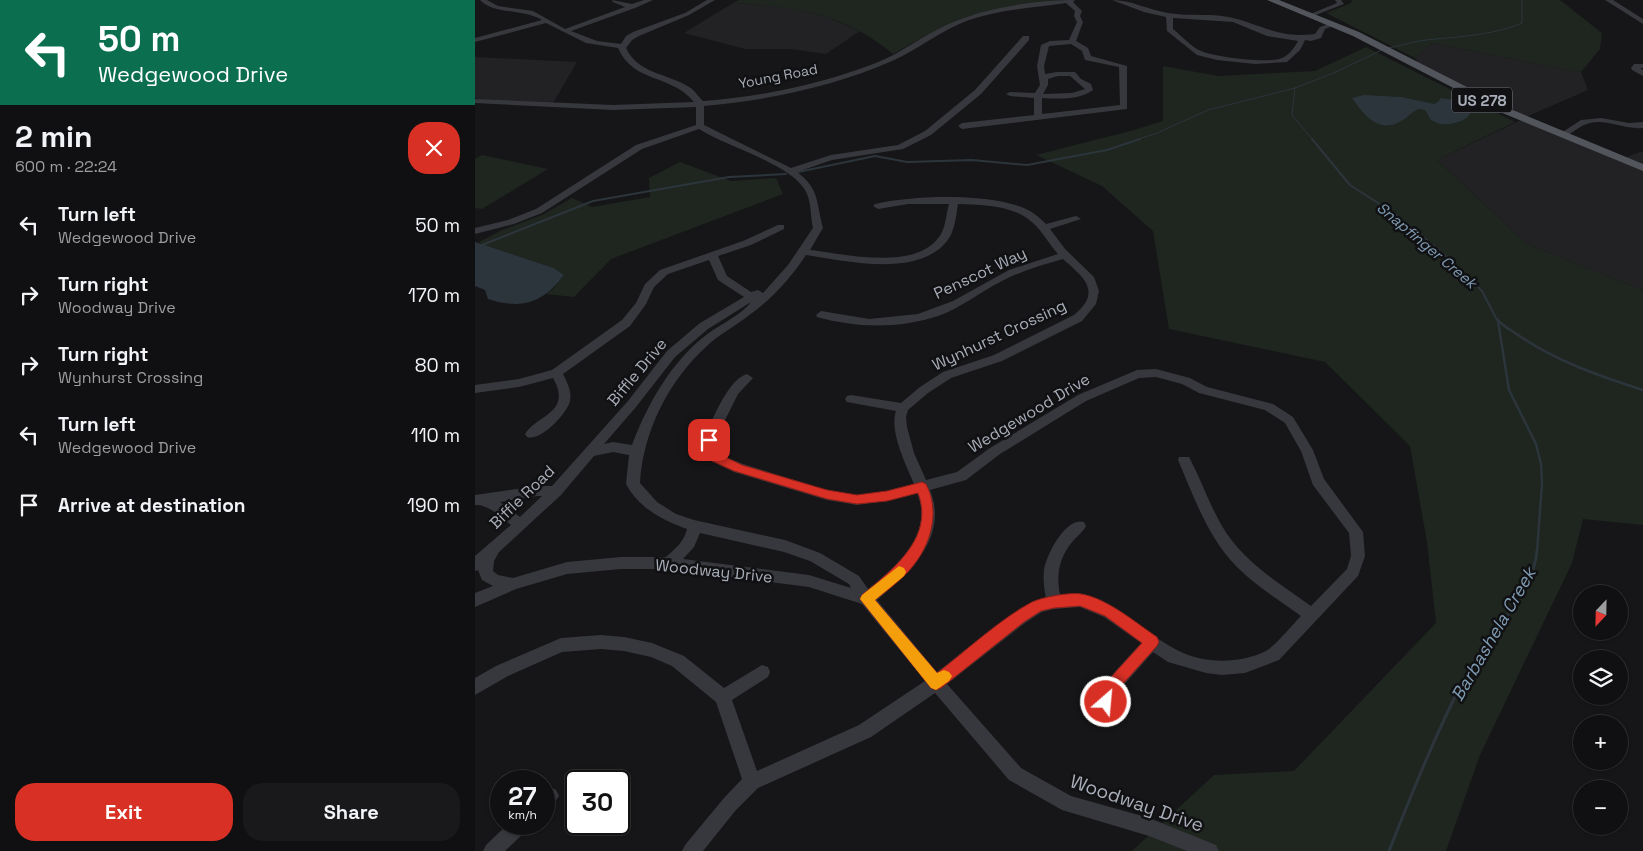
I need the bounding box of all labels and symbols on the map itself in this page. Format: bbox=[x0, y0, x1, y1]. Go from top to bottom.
street label: Young Road bbox=[737, 60, 819, 92]
road number: US 278 bbox=[1452, 88, 1512, 112]
water label: Snapfinger Creek bbox=[1373, 198, 1482, 293]
street label: Penscot Way bbox=[930, 242, 1030, 304]
street label: Wynhurst Crossing bbox=[929, 295, 1069, 375]
street label: Biffle Drive bbox=[603, 334, 671, 410]
street label: Wedgewood Drive bbox=[964, 368, 1094, 458]
pin bbox=[688, 419, 730, 461]
street label: Biffle Road bbox=[485, 461, 559, 533]
street label: Woodway Drive bbox=[654, 554, 774, 588]
water label: Barbashela Creek bbox=[1445, 561, 1542, 705]
north arrow bbox=[1573, 585, 1627, 640]
position arrow bbox=[1079, 675, 1131, 727]
street label: Woodway Drive bbox=[1067, 768, 1207, 838]
speed limit sign: 30 bbox=[565, 770, 630, 835]

